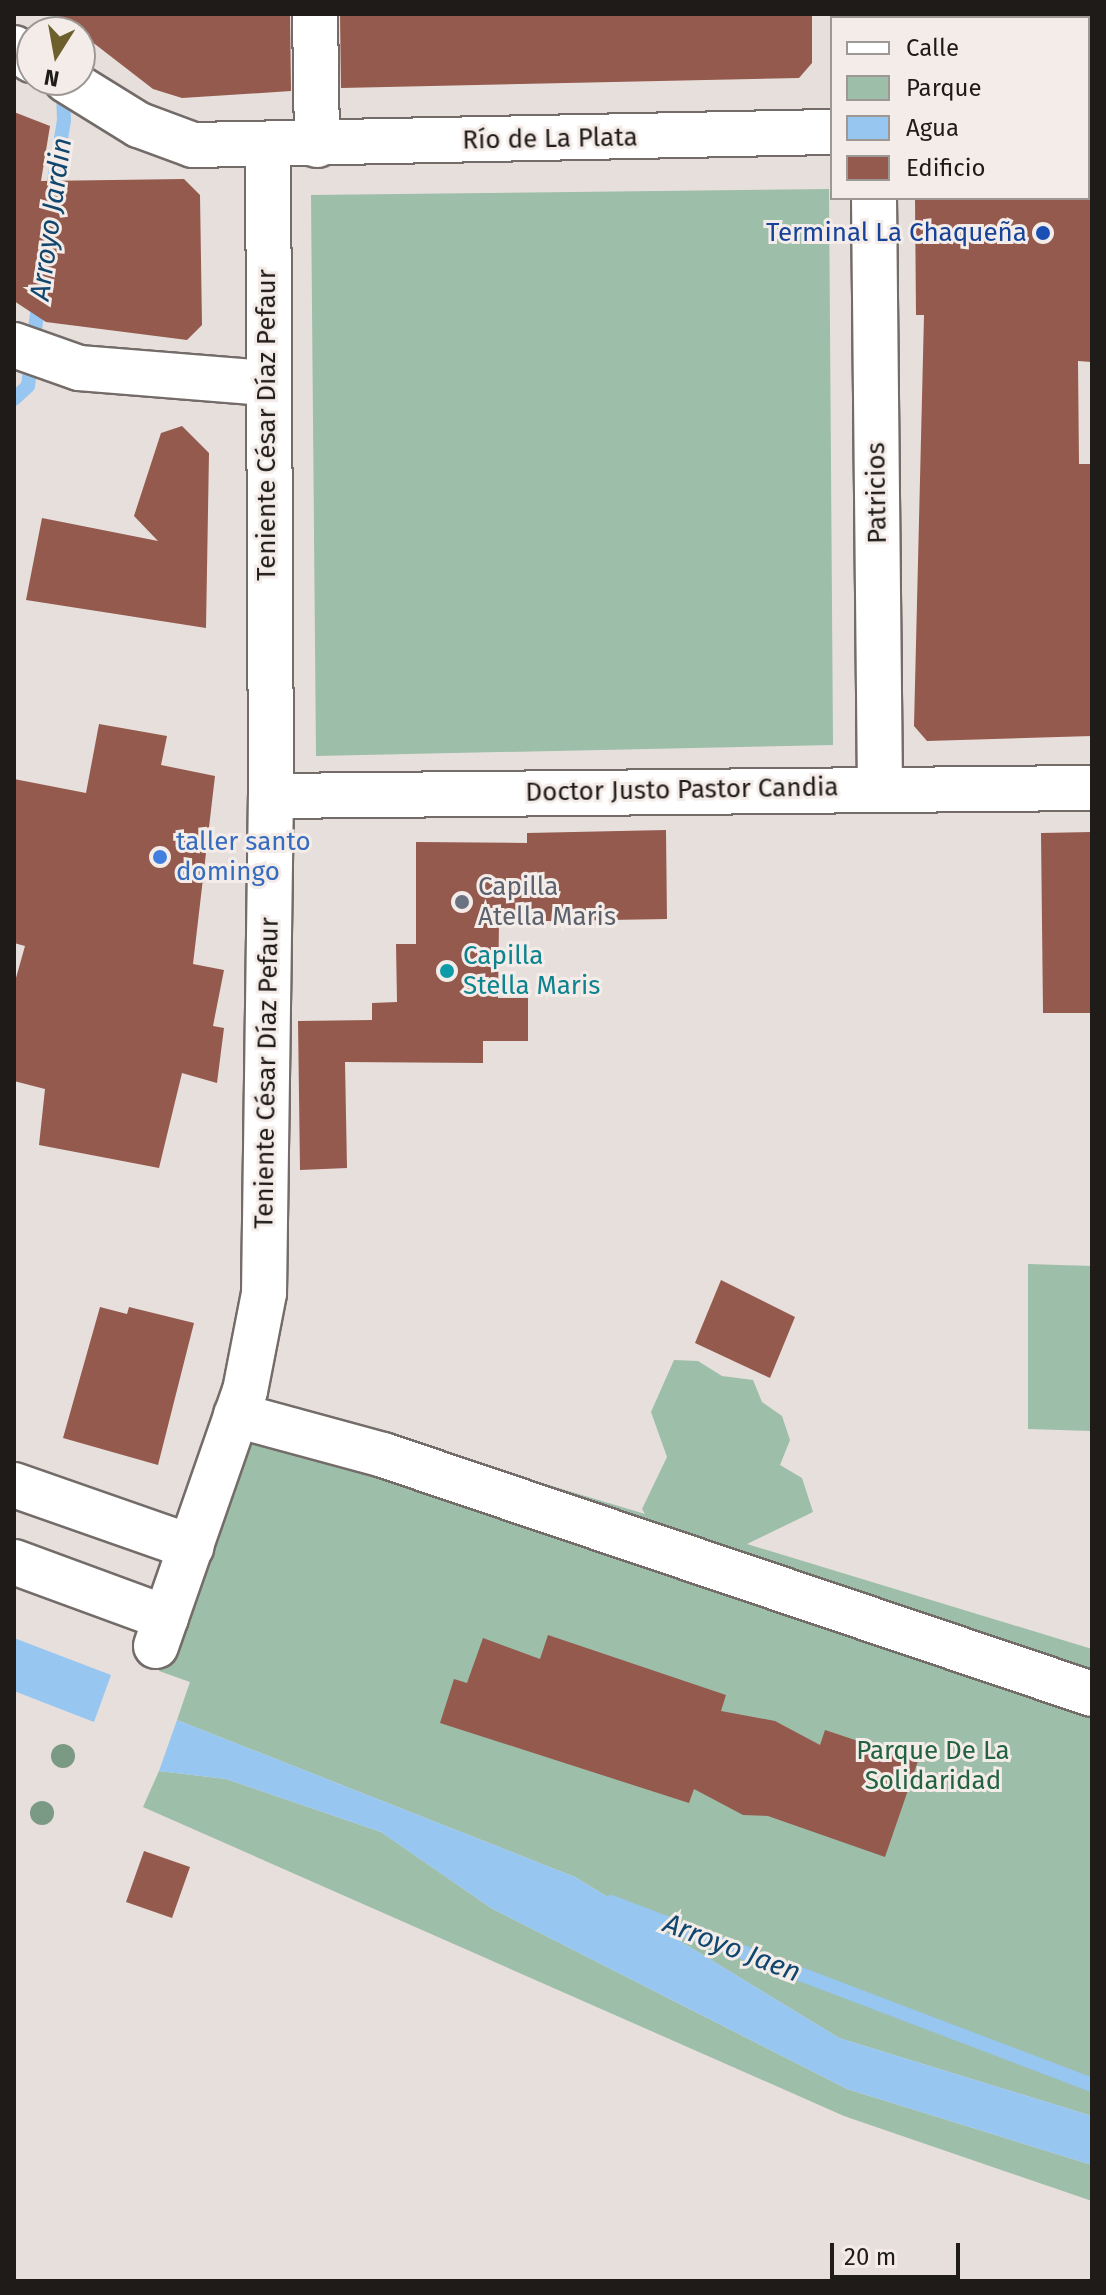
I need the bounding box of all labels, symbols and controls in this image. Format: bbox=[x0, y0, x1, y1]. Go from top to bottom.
north arrow bbox=[16, 16, 96, 96]
legend bbox=[830, 16, 1090, 200]
text: Calle bbox=[906, 34, 959, 62]
text: N bbox=[42, 63, 61, 93]
text: Parque bbox=[906, 74, 982, 102]
text: Agua bbox=[906, 114, 959, 142]
street label: Río de La Plata bbox=[462, 122, 638, 156]
water label: Arroyo Jardin bbox=[23, 135, 79, 303]
text: Edificio bbox=[906, 154, 986, 182]
place label: Terminal La Chaqueña bbox=[766, 217, 1027, 249]
marker: Terminal La Chaqueña bbox=[1034, 224, 1052, 242]
street label: Teniente César Díaz Pefaur bbox=[251, 269, 283, 581]
street label: Patricios bbox=[861, 442, 893, 544]
street label: Doctor Justo Pastor Candia bbox=[525, 772, 839, 808]
place label: taller santo domingo bbox=[176, 826, 311, 888]
marker: taller santo domingo bbox=[151, 848, 169, 866]
place label: Capilla Atella Maris bbox=[478, 871, 616, 932]
marker: Capilla Atella Maris bbox=[453, 893, 471, 911]
street label: Teniente César Díaz Pefaur bbox=[249, 917, 285, 1229]
place label: Capilla Stella Maris bbox=[463, 940, 600, 1002]
marker: Capilla Stella Maris bbox=[438, 962, 456, 980]
park label: Parque De La Solidaridad bbox=[856, 1735, 1010, 1796]
water label: Arroyo Jaen bbox=[659, 1906, 805, 1990]
scale bar bbox=[834, 2227, 964, 2277]
text: 20 m bbox=[844, 2243, 896, 2271]

